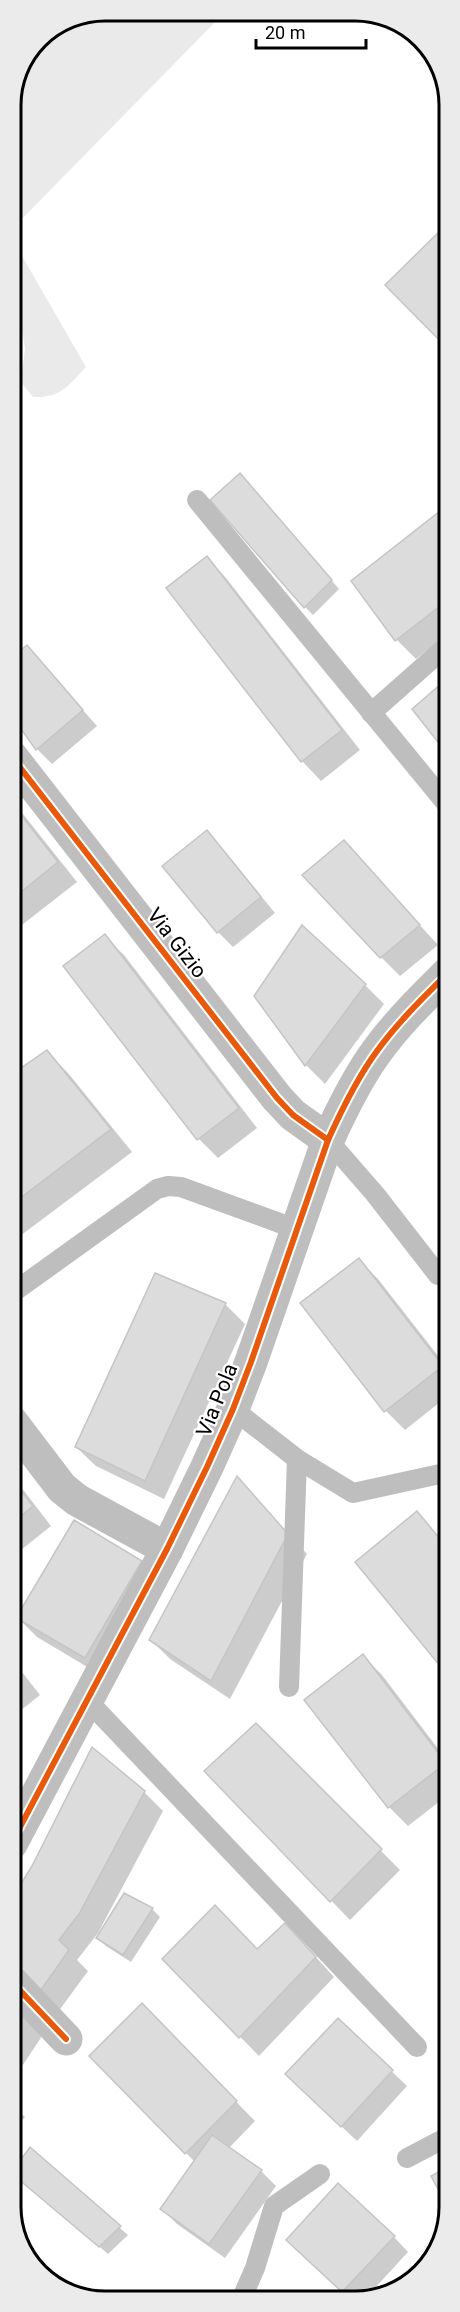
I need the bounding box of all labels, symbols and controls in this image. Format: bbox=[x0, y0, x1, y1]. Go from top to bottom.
scale bar bbox=[256, 12, 366, 50]
text: 20 m bbox=[265, 22, 305, 43]
street label: Via Gizio bbox=[142, 903, 212, 983]
street label: Via Pola bbox=[192, 1360, 242, 1440]

